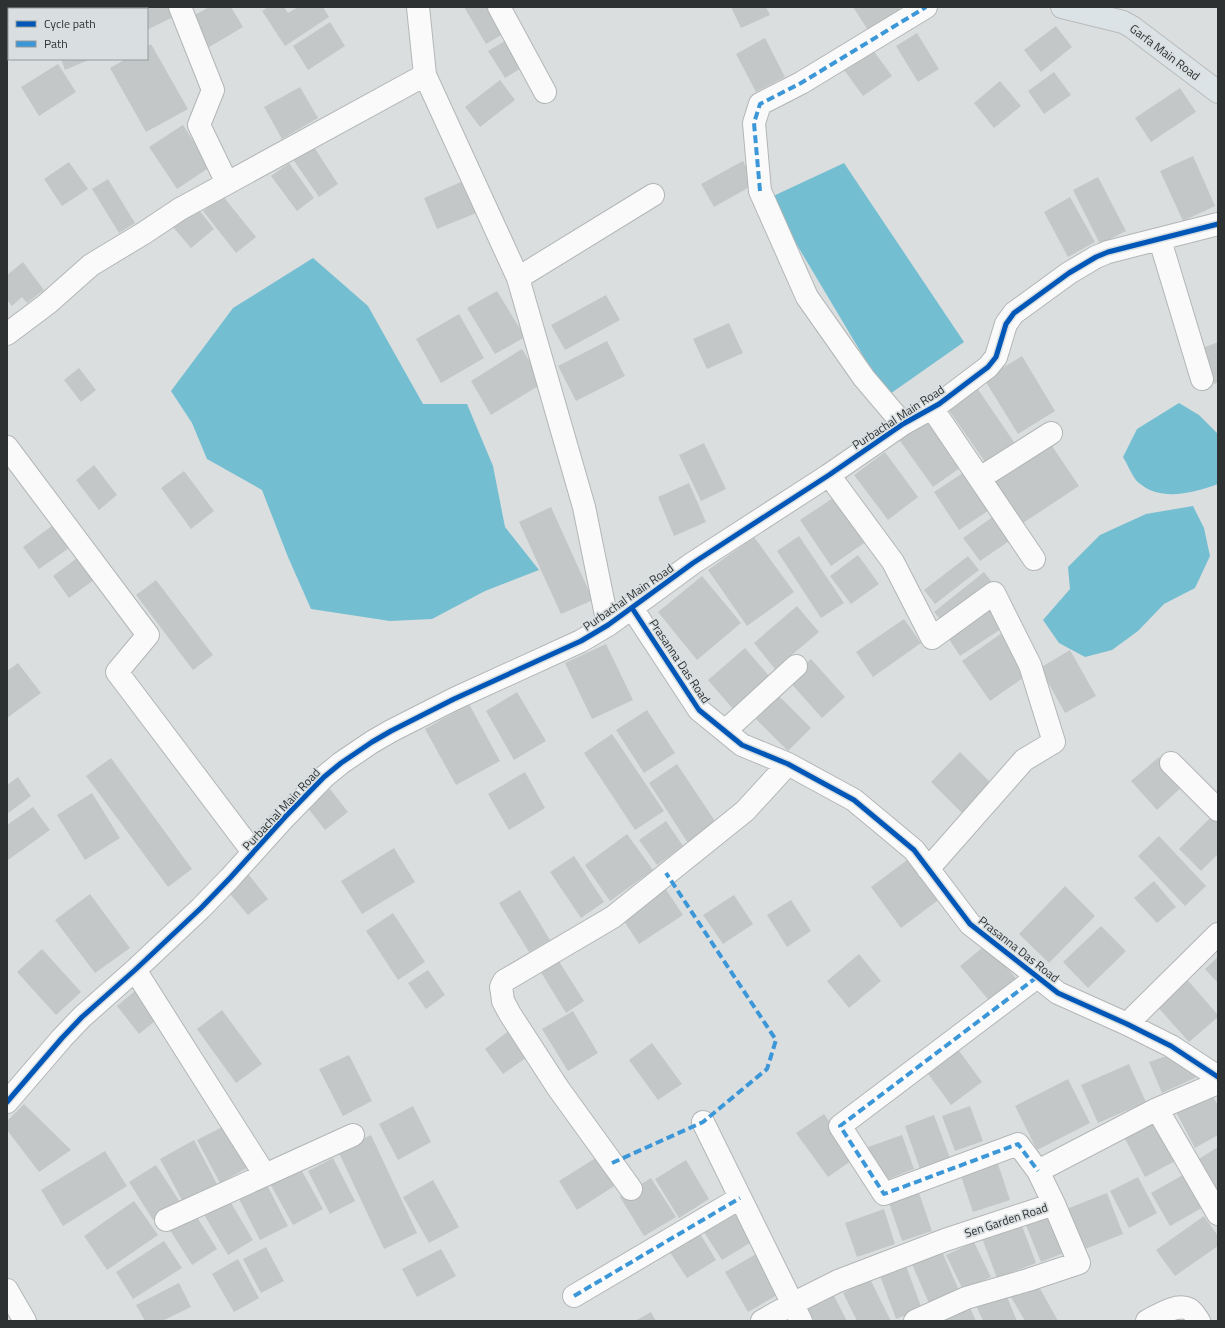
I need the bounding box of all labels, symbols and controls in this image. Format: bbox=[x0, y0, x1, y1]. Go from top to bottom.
legend bbox=[8, 8, 148, 60]
text: Cycle path bbox=[44, 14, 96, 33]
street label: Garfa Main Road bbox=[1126, 19, 1204, 85]
text: Path bbox=[44, 34, 68, 53]
street label: Purbachal Main Road bbox=[848, 380, 948, 454]
street label: Purbachal Main Road bbox=[579, 559, 677, 635]
street label: Prasanna Das Road bbox=[645, 615, 715, 707]
street label: Purbachal Main Road bbox=[238, 763, 324, 855]
street label: Prasanna Das Road bbox=[974, 911, 1064, 987]
street label: Sen Garden Road bbox=[962, 1198, 1050, 1242]

